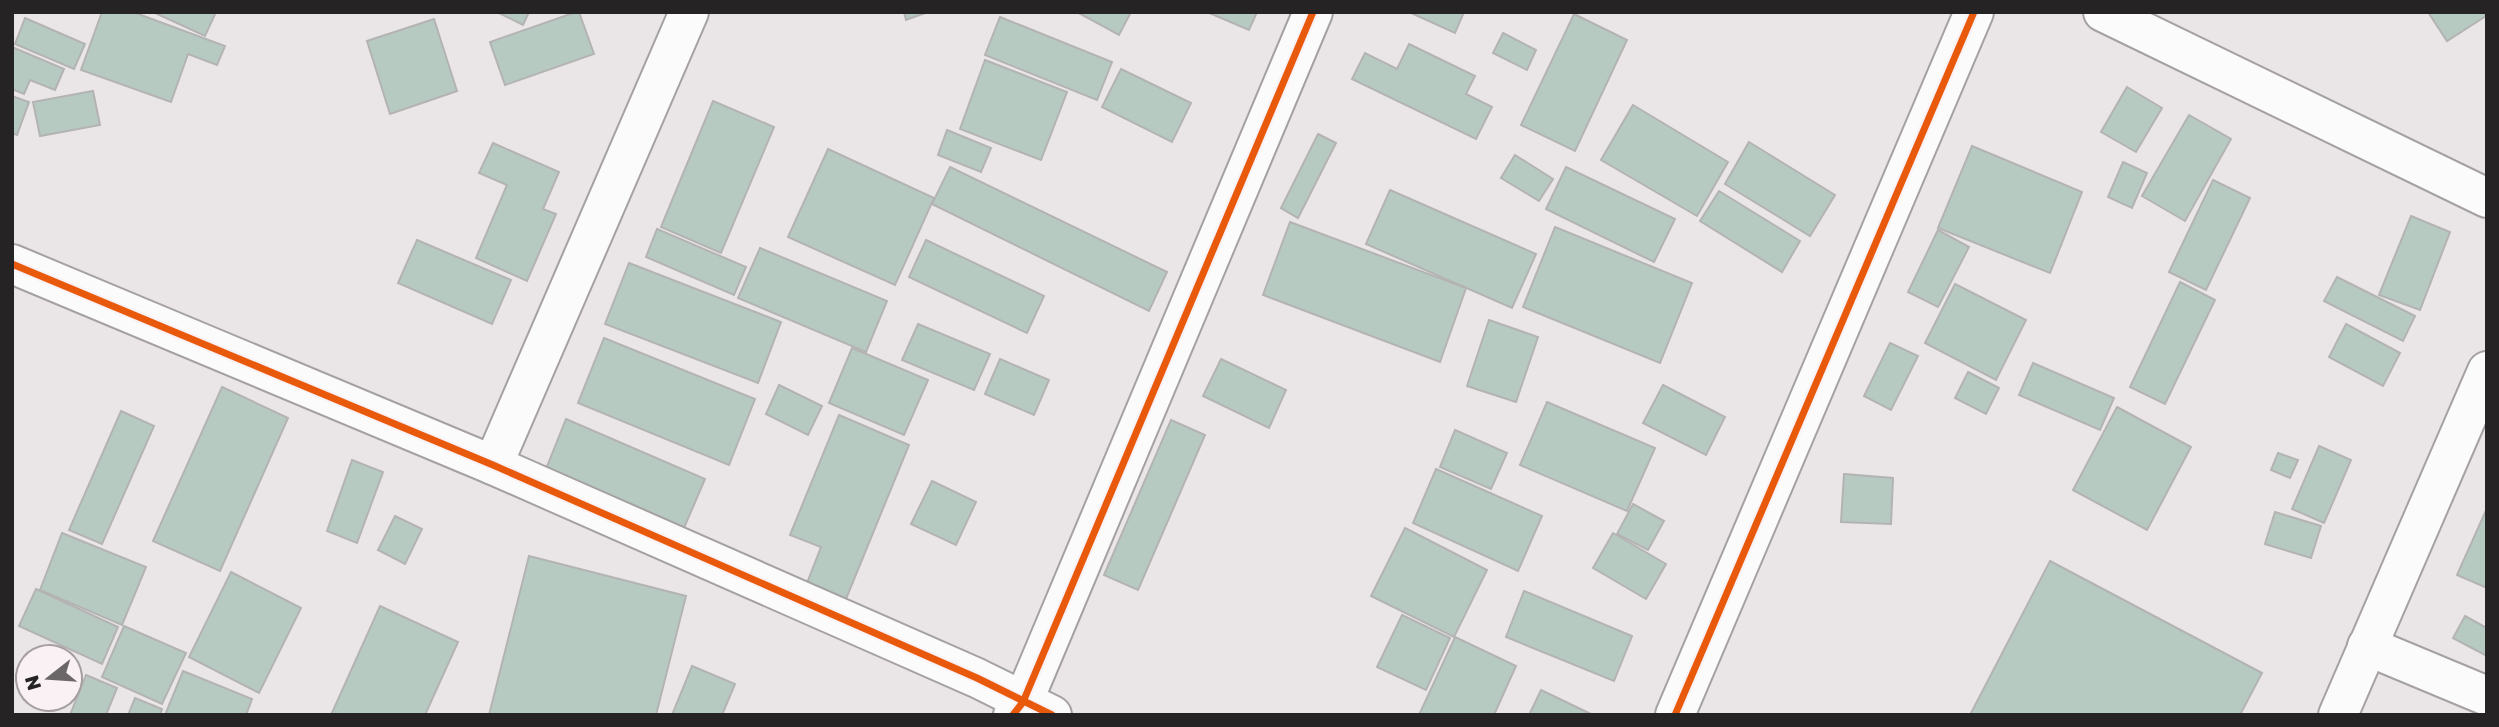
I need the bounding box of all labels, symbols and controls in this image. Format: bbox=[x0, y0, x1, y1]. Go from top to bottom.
north arrow bbox=[14, 643, 84, 713]
text: N bbox=[19, 673, 45, 693]

